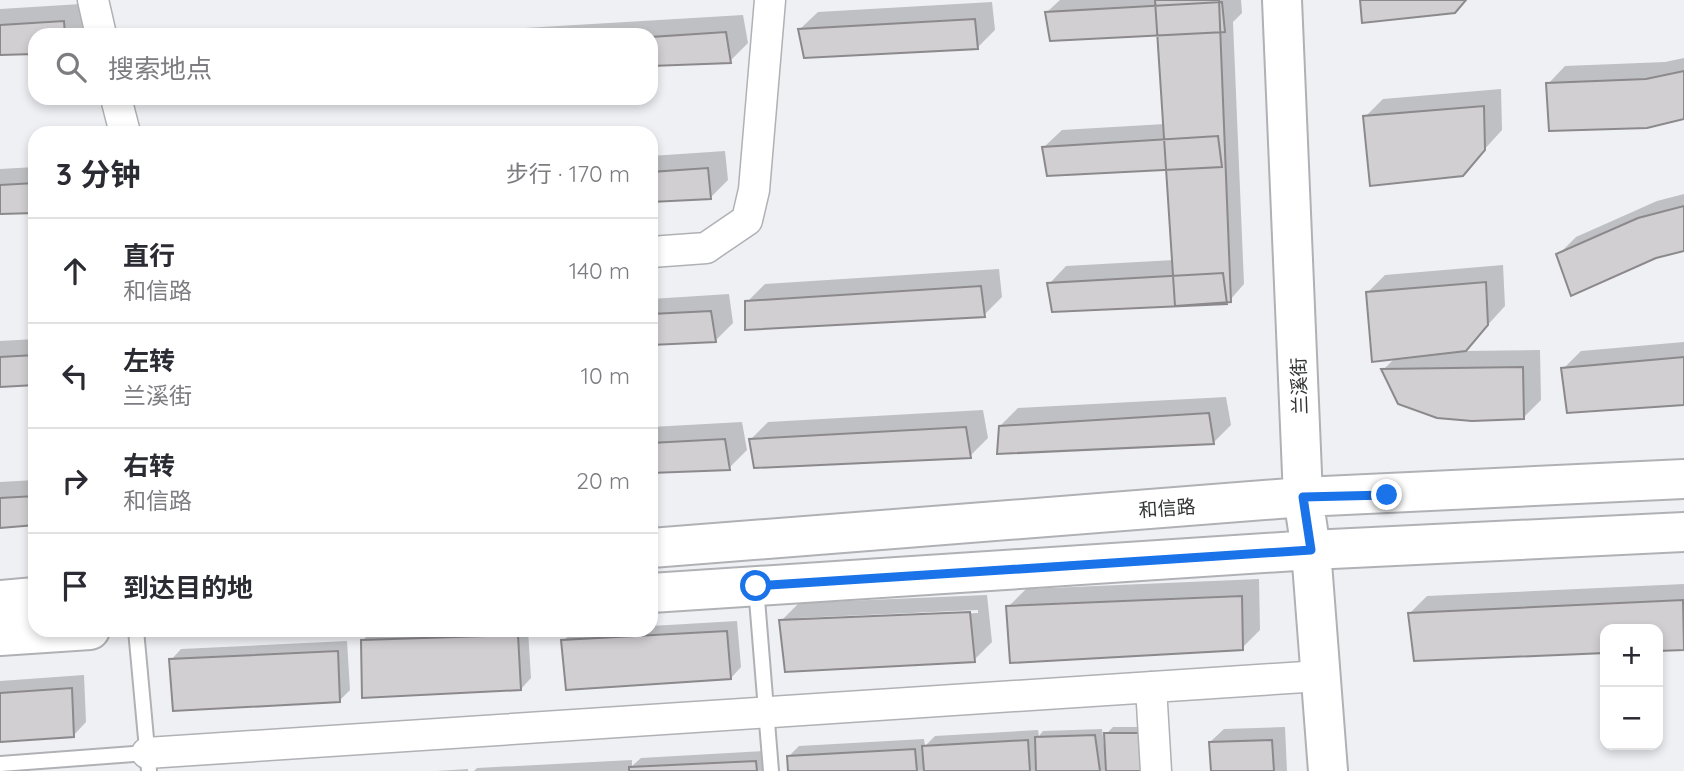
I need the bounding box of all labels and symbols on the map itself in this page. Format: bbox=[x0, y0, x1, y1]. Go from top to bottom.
street label: 兰溪街 bbox=[1286, 357, 1312, 415]
route end bbox=[1371, 479, 1402, 510]
street label: 和信路 bbox=[1138, 494, 1196, 522]
route start bbox=[740, 570, 771, 601]

